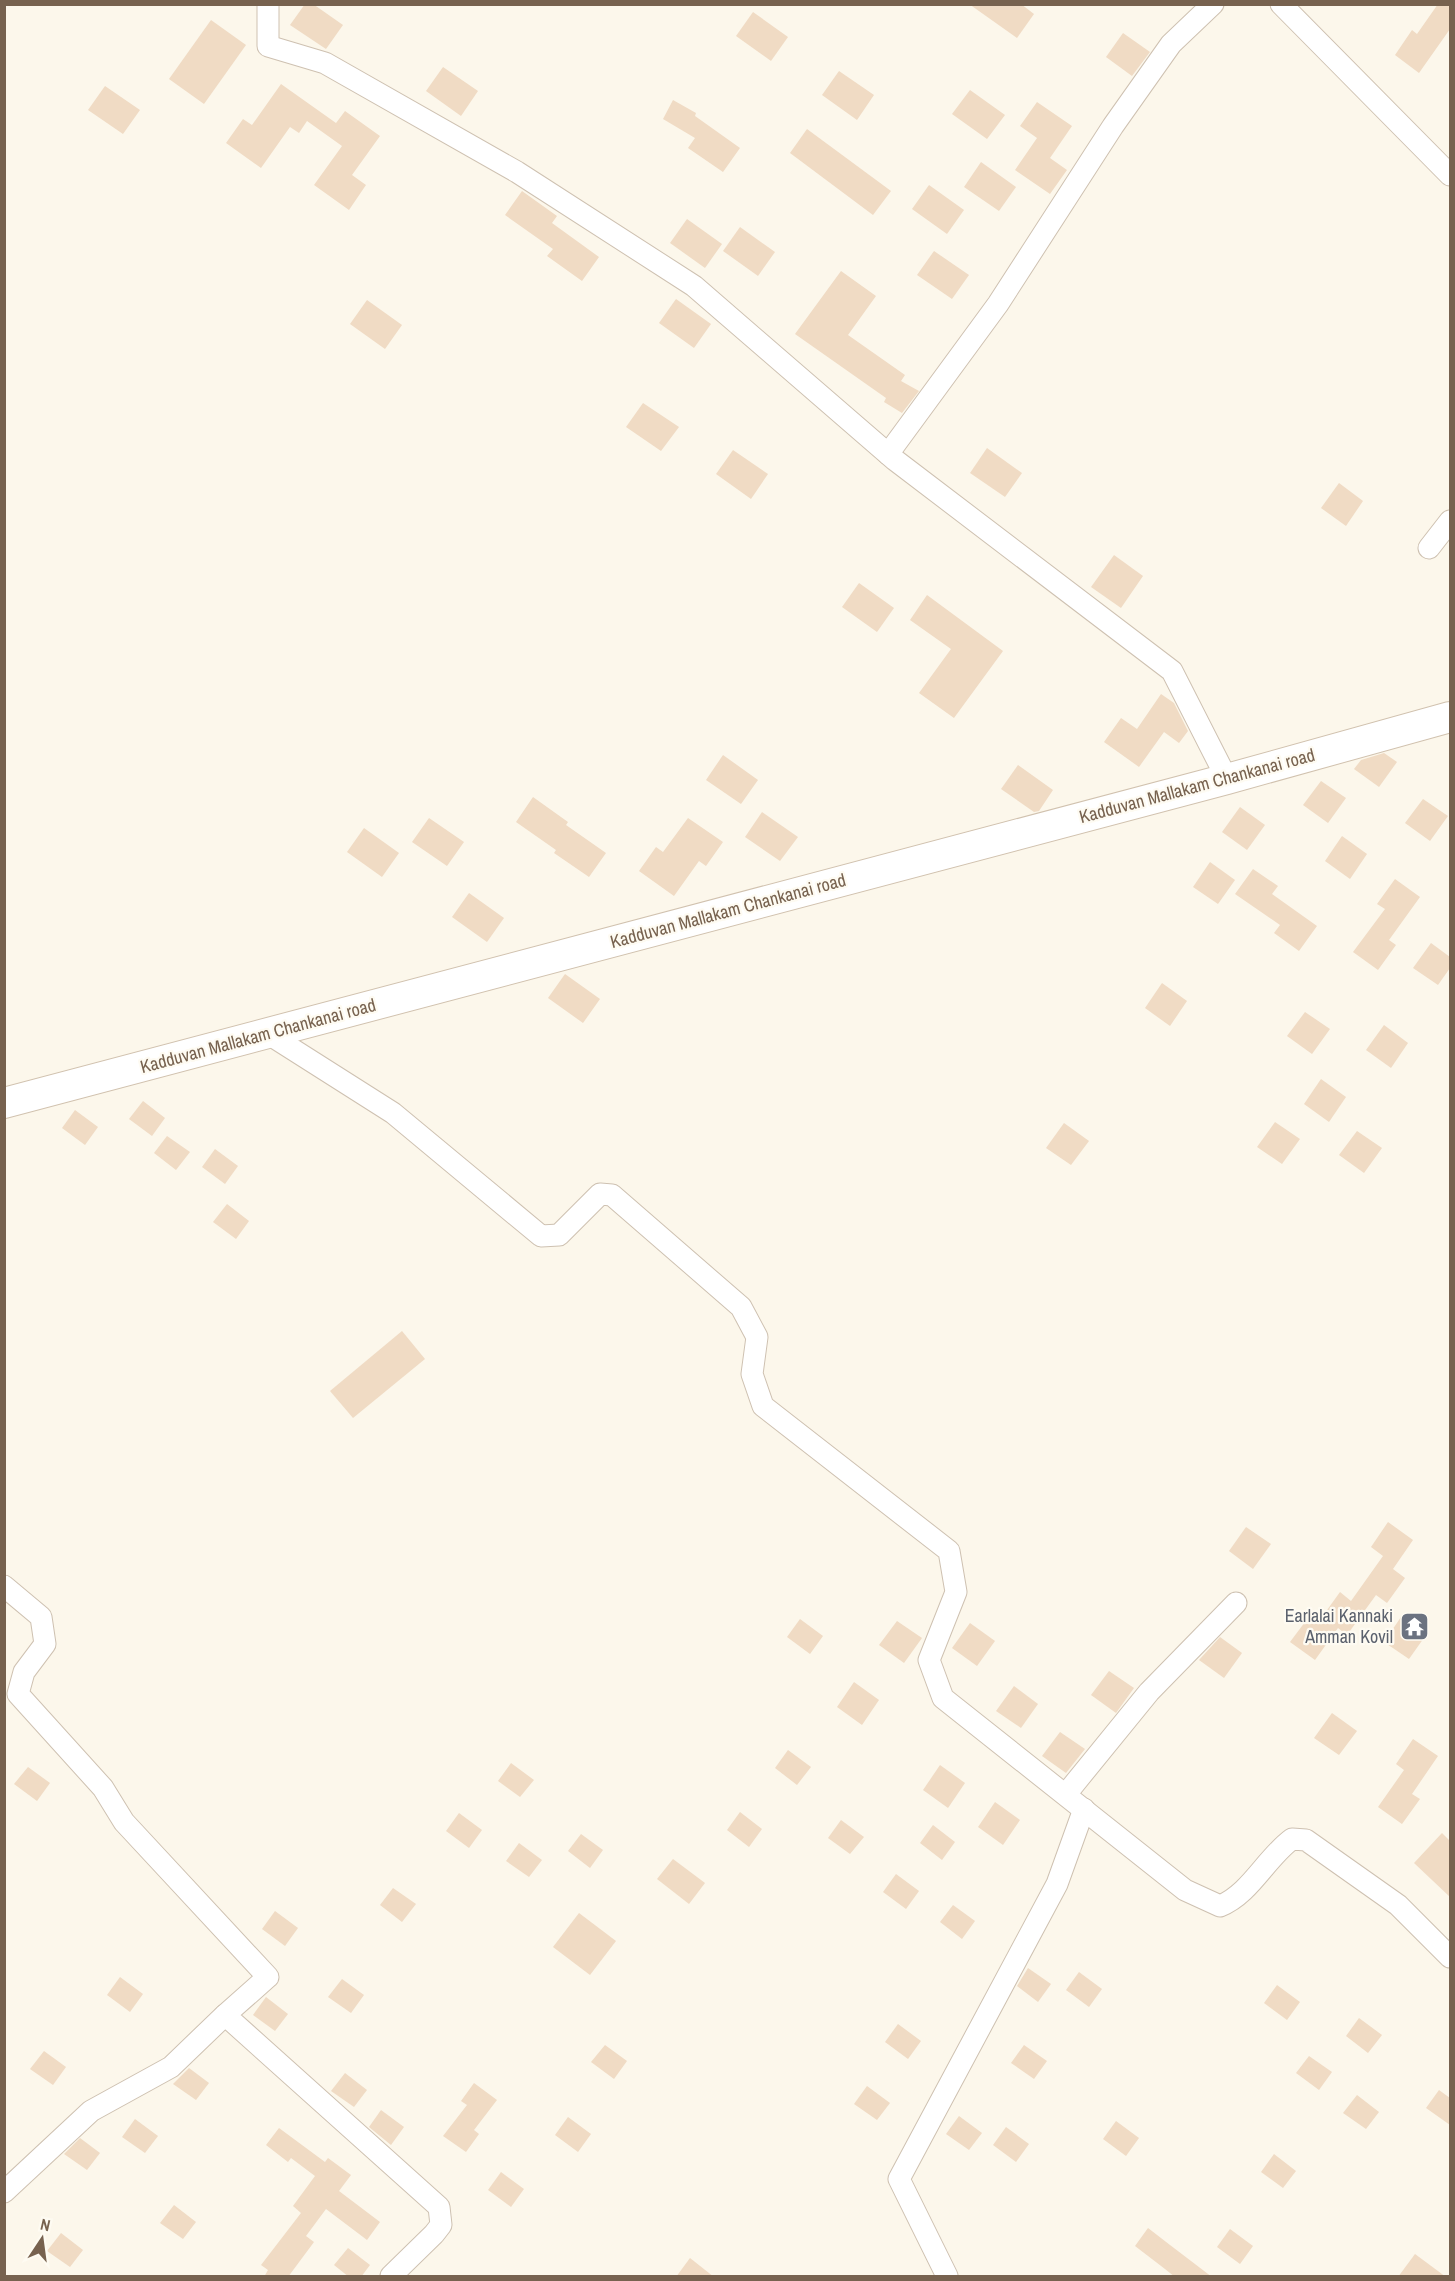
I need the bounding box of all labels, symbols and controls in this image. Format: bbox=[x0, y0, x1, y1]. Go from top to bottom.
street label: Kadduvan Mallakam Chankanai road bbox=[1076, 742, 1317, 829]
street label: Kadduvan Mallakam Chankanai road bbox=[607, 867, 848, 954]
street label: Kadduvan Mallakam Chankanai road bbox=[137, 992, 378, 1079]
place label: Earlalai Kannaki Amman Kovil bbox=[1285, 1603, 1393, 1649]
temple icon: Earlalai Kannaki Amman Kovil bbox=[1398, 1610, 1430, 1642]
north arrow bbox=[12, 2209, 72, 2269]
text: N bbox=[38, 2213, 52, 2236]

